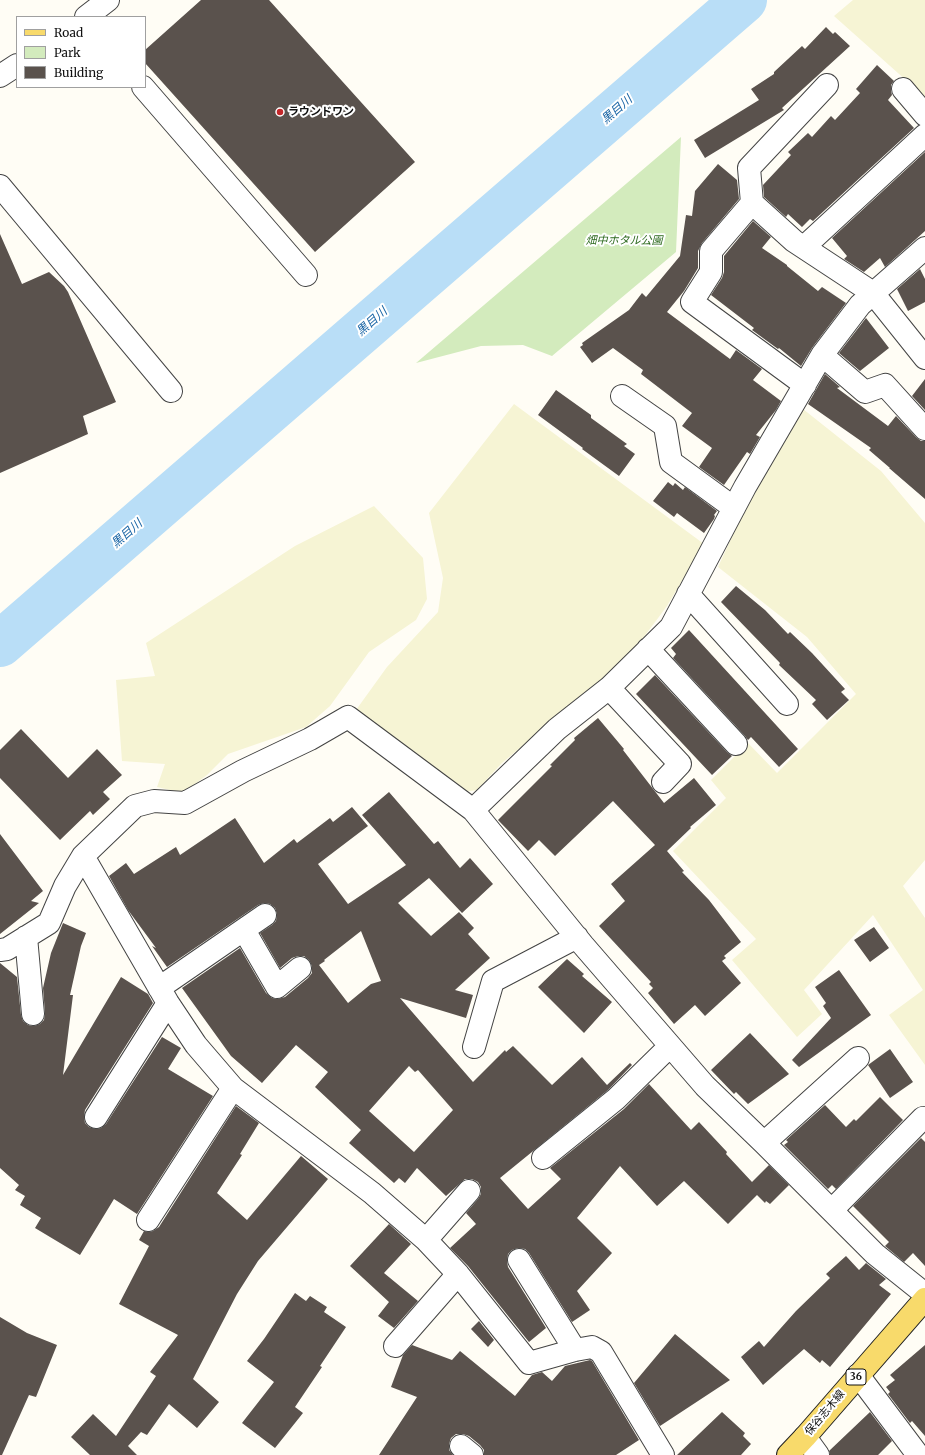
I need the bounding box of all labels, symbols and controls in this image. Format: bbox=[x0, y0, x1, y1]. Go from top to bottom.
legend bbox=[16, 16, 146, 88]
text: Road bbox=[54, 25, 83, 40]
text: Park bbox=[54, 45, 81, 60]
text: Building bbox=[54, 65, 103, 80]
water label: 黒目川 bbox=[599, 93, 635, 127]
place label: ラウンドワン bbox=[288, 105, 354, 119]
marker: ラウンドワン bbox=[275, 107, 285, 117]
park label: 畑中ホタル公園 bbox=[586, 234, 662, 248]
water label: 黒目川 bbox=[354, 305, 390, 339]
water label: 黒目川 bbox=[109, 517, 145, 551]
road number: 36 bbox=[846, 1369, 866, 1385]
street label: 保谷志木線 bbox=[802, 1388, 848, 1438]

